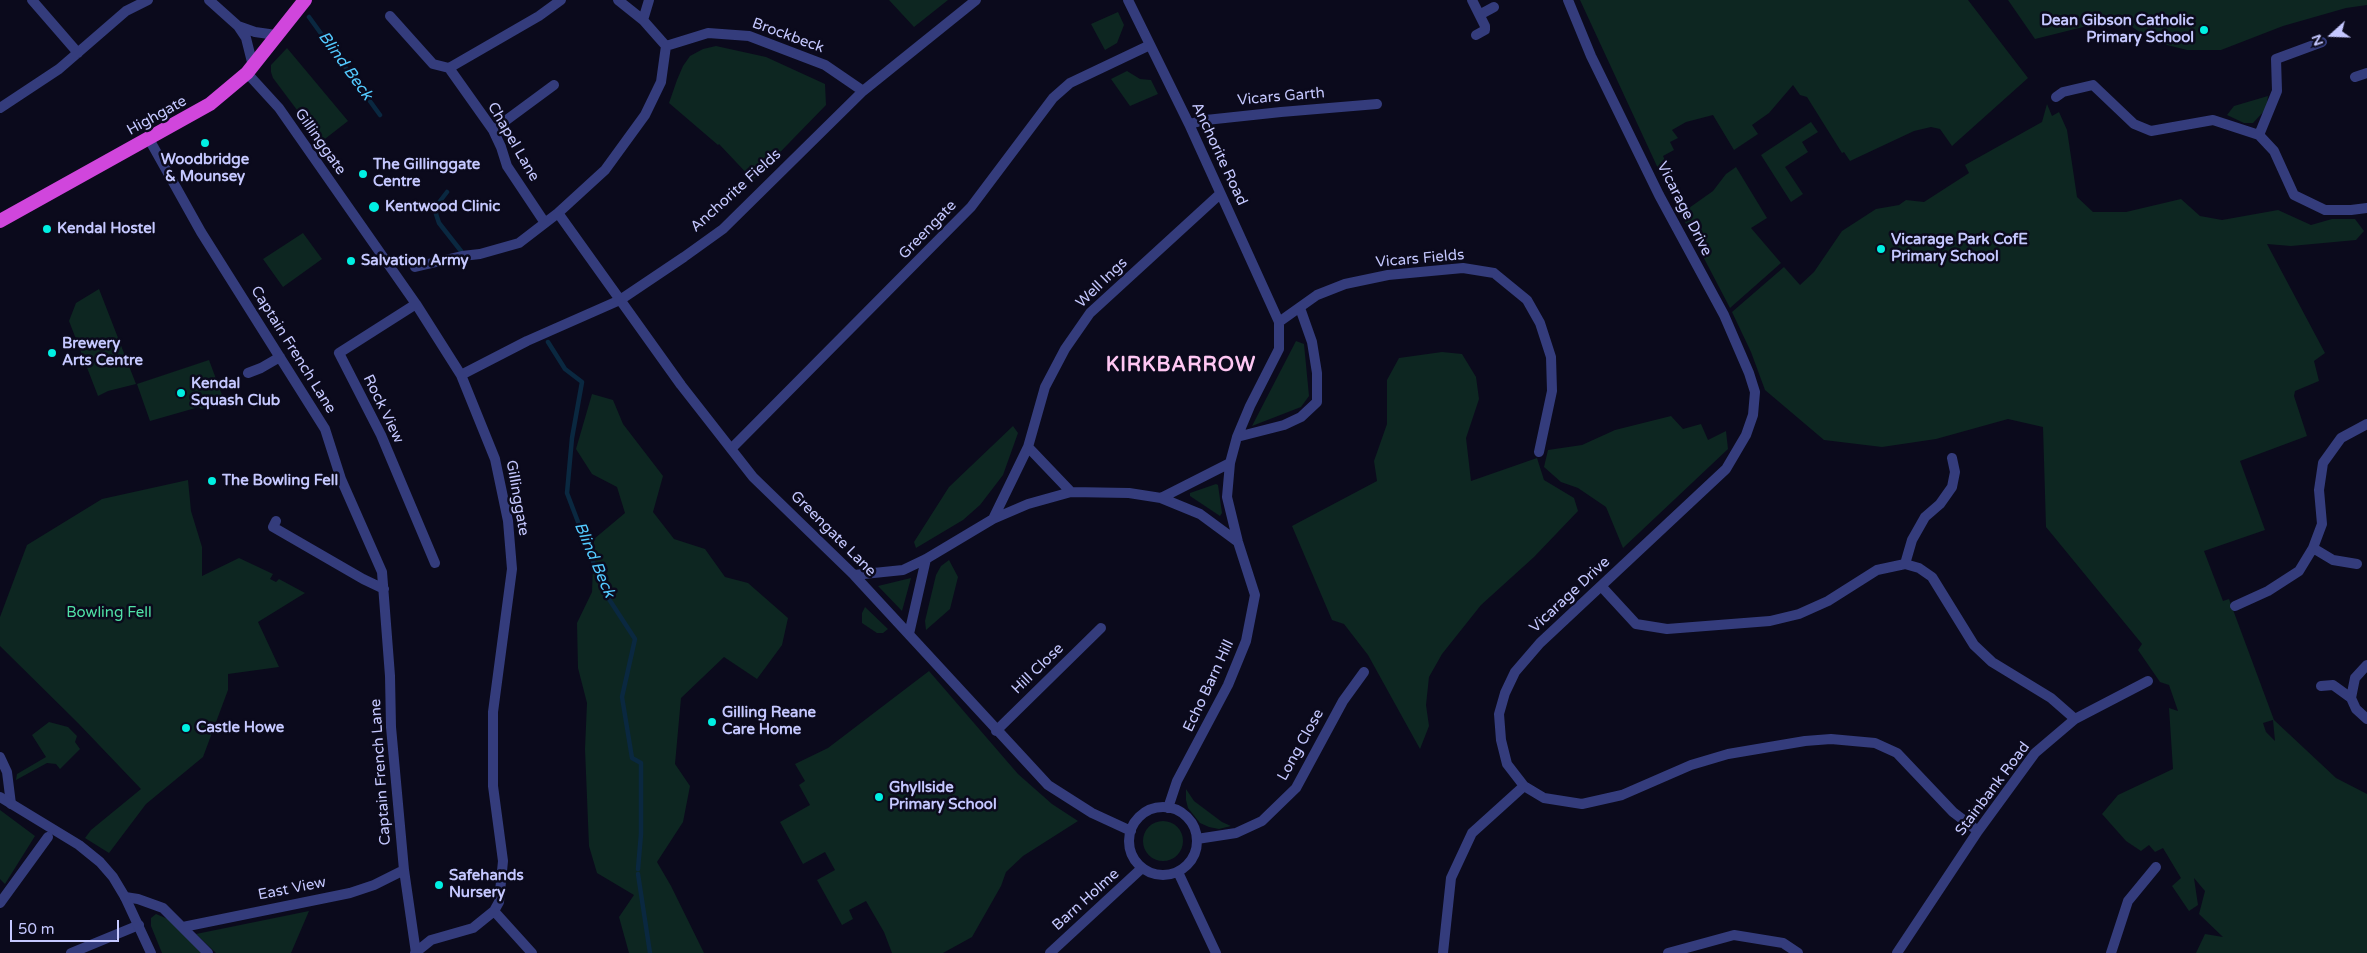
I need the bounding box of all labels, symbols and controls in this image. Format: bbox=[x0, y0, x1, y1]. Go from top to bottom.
north arrow bbox=[2307, 10, 2357, 60]
place label: Dean Gibson Catholic Primary School bbox=[2041, 12, 2194, 47]
street label: Brockbeck bbox=[750, 15, 826, 57]
marker: Dean Gibson Catholic Primary School bbox=[2198, 24, 2210, 36]
water label: Blind Beck bbox=[314, 28, 376, 104]
text: N bbox=[2308, 32, 2327, 48]
street label: Vicars Garth bbox=[1237, 84, 1325, 110]
street label: Highgate bbox=[124, 92, 190, 140]
street label: Chapel Lane bbox=[483, 99, 543, 185]
street label: Anchorite Road bbox=[1187, 100, 1251, 208]
street label: Gillinggate bbox=[291, 105, 349, 179]
marker: Woodbridge & Mounsey bbox=[199, 137, 211, 149]
street label: Anchorite Fields bbox=[687, 146, 785, 236]
place label: Woodbridge & Mounsey bbox=[161, 151, 249, 186]
place label: The Gillinggate Centre bbox=[373, 156, 480, 191]
street label: Vicarage Drive bbox=[1653, 159, 1715, 259]
marker: The Gillinggate Centre bbox=[357, 168, 369, 180]
street label: Greengate bbox=[896, 197, 960, 263]
place label: Kentwood Clinic bbox=[385, 198, 500, 216]
marker: Kentwood Clinic bbox=[367, 200, 381, 214]
place label: Kendal Hostel bbox=[57, 220, 155, 238]
marker: Kendal Hostel bbox=[41, 223, 53, 235]
place label: Vicarage Park CofE Primary School bbox=[1891, 231, 2028, 266]
marker: Vicarage Park CofE Primary School bbox=[1875, 243, 1887, 255]
street label: Vicars Fields bbox=[1375, 246, 1465, 272]
place label: Salvation Army bbox=[361, 252, 469, 270]
street label: Well Ings bbox=[1073, 254, 1131, 312]
marker: Salvation Army bbox=[345, 255, 357, 267]
street label: Captain French Lane bbox=[246, 283, 340, 417]
place label: Brewery Arts Centre bbox=[62, 335, 143, 370]
marker: Brewery Arts Centre bbox=[46, 347, 58, 359]
district label: KIRKBARROW bbox=[1105, 354, 1257, 378]
street label: Rock View bbox=[359, 372, 407, 446]
place label: Kendal Squash Club bbox=[191, 375, 280, 410]
marker: Kendal Squash Club bbox=[175, 387, 187, 399]
street label: Gillinggate bbox=[501, 459, 533, 537]
place label: The Bowling Fell bbox=[222, 472, 338, 490]
marker: The Bowling Fell bbox=[206, 475, 218, 487]
street label: Greengate Lane bbox=[787, 488, 879, 580]
water label: Blind Beck bbox=[569, 519, 619, 601]
street label: Vicarage Drive bbox=[1526, 553, 1614, 637]
park label: Bowling Fell bbox=[66, 604, 152, 622]
street label: Echo Barn Hill bbox=[1180, 637, 1238, 735]
street label: Hill Close bbox=[1008, 640, 1068, 698]
street label: Captain French Lane bbox=[367, 698, 395, 846]
place label: Gilling Reane Care Home bbox=[722, 704, 816, 739]
street label: Long Close bbox=[1274, 706, 1328, 784]
marker: Gilling Reane Care Home bbox=[706, 716, 718, 728]
place label: Castle Howe bbox=[196, 719, 284, 737]
marker: Castle Howe bbox=[180, 722, 192, 734]
street label: Stainbank Road bbox=[1952, 739, 2034, 839]
place label: Ghyllside Primary School bbox=[889, 779, 997, 814]
marker: Ghyllside Primary School bbox=[873, 791, 885, 803]
street label: Barn Holme bbox=[1049, 865, 1123, 935]
place label: Safehands Nursery bbox=[449, 867, 524, 902]
street label: East View bbox=[256, 874, 328, 904]
marker: Safehands Nursery bbox=[433, 879, 445, 891]
scale bar bbox=[12, 910, 121, 942]
text: 50 m bbox=[18, 920, 55, 938]

